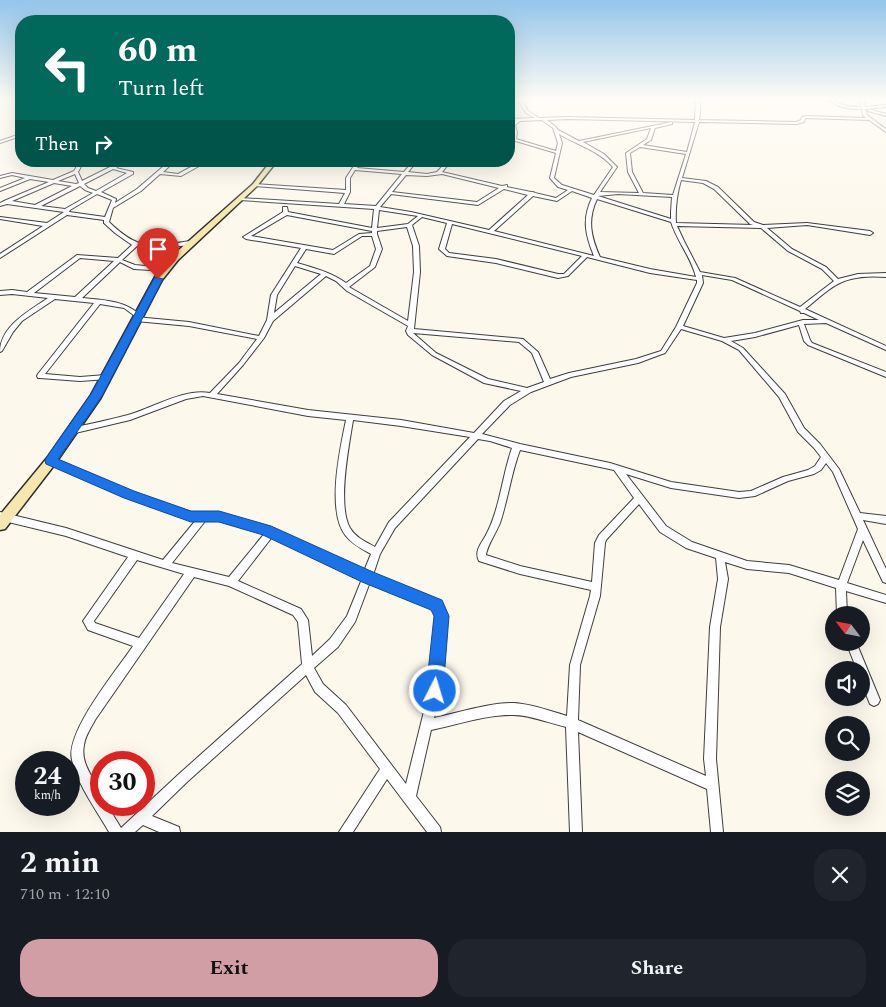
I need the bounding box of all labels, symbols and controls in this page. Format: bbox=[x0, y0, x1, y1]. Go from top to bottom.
text: 60 m bbox=[118, 24, 198, 77]
icon: left bbox=[35, 35, 100, 100]
text: Turn left bbox=[118, 72, 204, 105]
text: Then bbox=[35, 130, 79, 159]
icon: right bbox=[89, 130, 117, 158]
pin bbox=[137, 228, 179, 279]
icon: arrive bbox=[144, 235, 172, 263]
north arrow bbox=[825, 606, 870, 651]
map controls bbox=[825, 606, 870, 816]
button: sound bbox=[825, 661, 870, 706]
position arrow bbox=[408, 664, 460, 716]
button: search bbox=[825, 716, 870, 761]
speed limit sign: 30 bbox=[90, 751, 155, 816]
text: 24 bbox=[33, 758, 62, 796]
button: layers bbox=[825, 771, 870, 816]
text: km/h bbox=[34, 786, 61, 805]
text: 2 min bbox=[20, 840, 100, 886]
button: close bbox=[814, 849, 866, 901]
text: 710 m · 12:10 bbox=[20, 882, 110, 906]
button: Exit bbox=[20, 939, 438, 997]
button: Share bbox=[448, 939, 866, 997]

